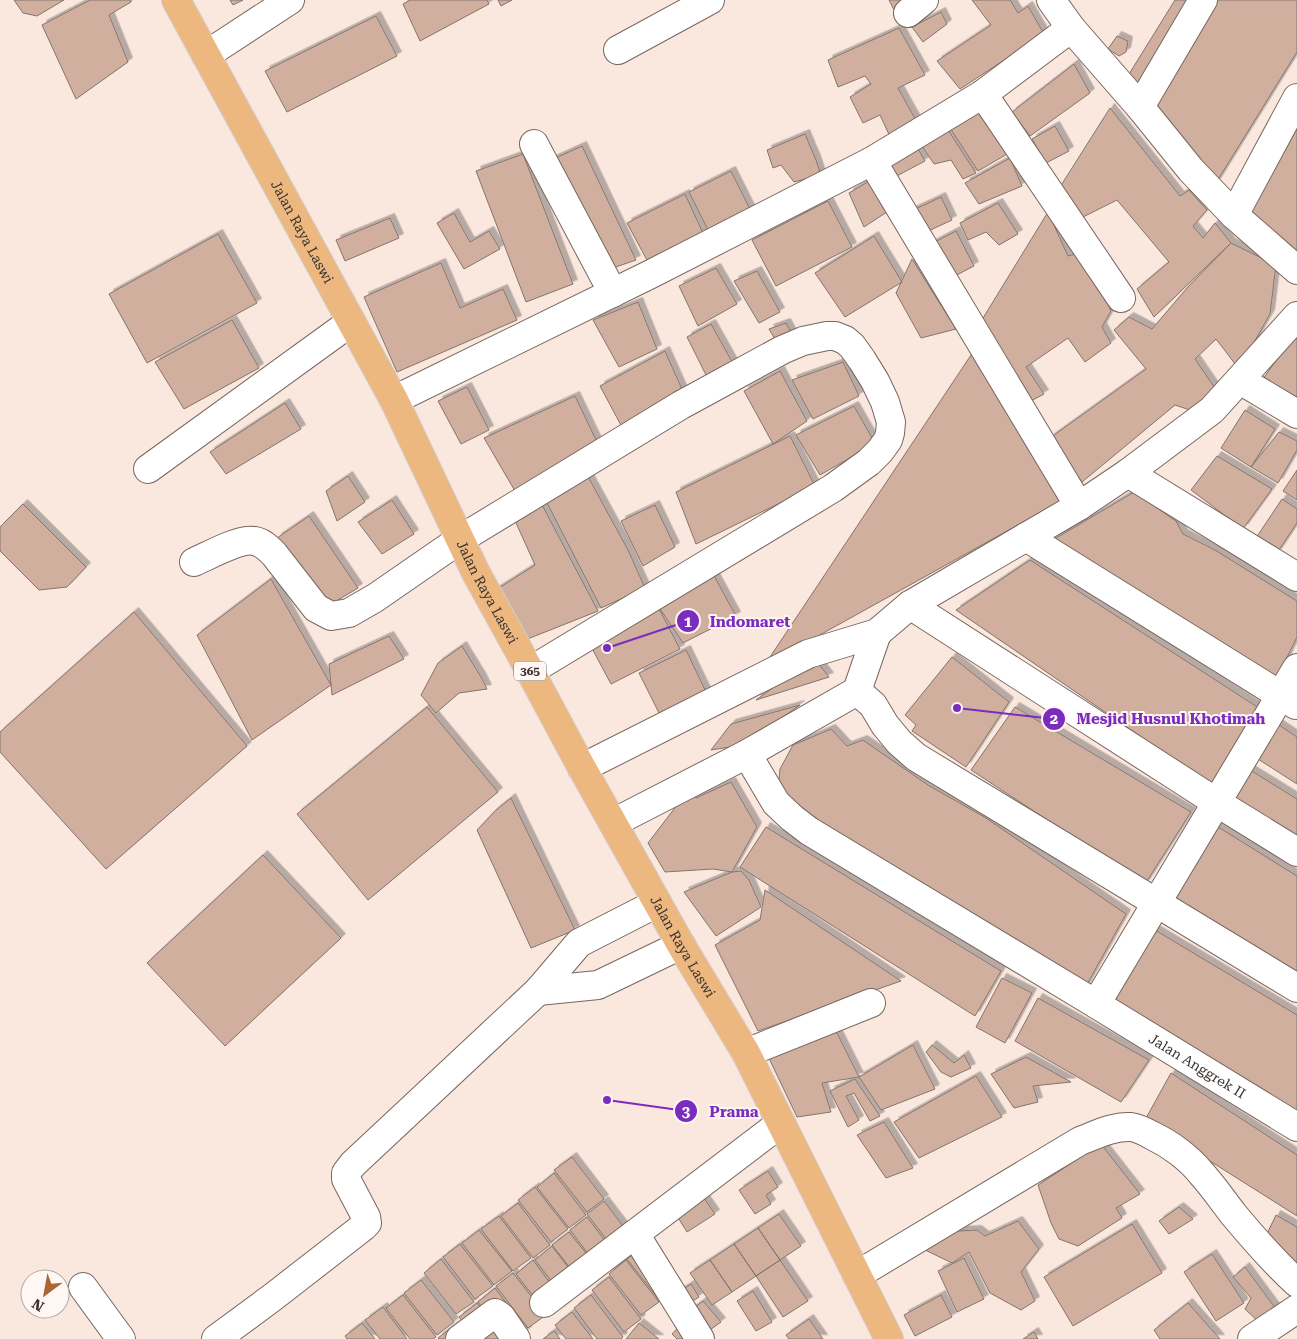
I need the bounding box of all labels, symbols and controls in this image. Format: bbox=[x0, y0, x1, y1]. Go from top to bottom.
street label: Jalan Raya Laswi bbox=[268, 178, 337, 286]
street label: Jalan Raya Laswi bbox=[454, 538, 522, 647]
callout: Indomaret bbox=[675, 606, 801, 636]
text: 1 bbox=[684, 613, 693, 631]
text: Indomaret bbox=[710, 613, 790, 631]
road number: 365 bbox=[514, 661, 546, 680]
callout: Mesjid Husnul Khotimah bbox=[1042, 704, 1276, 734]
text: 2 bbox=[1050, 710, 1058, 728]
text: Mesjid Husnul Khotimah bbox=[1077, 710, 1265, 728]
street label: Jalan Raya Laswi bbox=[647, 893, 719, 1001]
street label: Jalan Anggrek II bbox=[1146, 1030, 1249, 1102]
callout: Prama bbox=[674, 1096, 768, 1126]
text: 3 bbox=[682, 1103, 691, 1121]
text: Prama bbox=[709, 1103, 759, 1121]
north arrow bbox=[20, 1269, 70, 1319]
text: N bbox=[29, 1295, 47, 1315]

